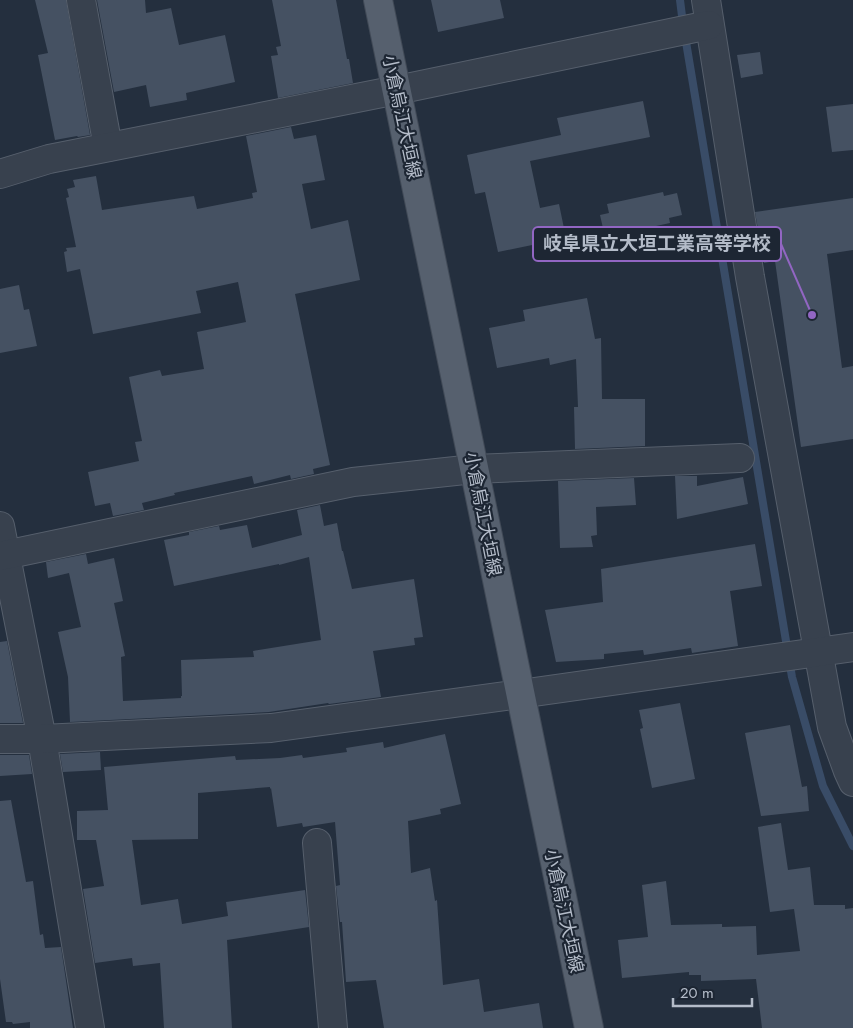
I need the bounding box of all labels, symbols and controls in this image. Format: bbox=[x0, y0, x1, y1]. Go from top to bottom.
street label: 小倉烏江大垣線 bbox=[376, 53, 428, 181]
callout: 岐阜県立大垣工業高等学校 bbox=[533, 227, 781, 261]
text: 岐阜県立大垣工業高等学校 bbox=[543, 230, 771, 257]
street label: 小倉烏江大垣線 bbox=[458, 450, 508, 578]
street label: 小倉烏江大垣線 bbox=[538, 847, 590, 975]
scale bar bbox=[673, 976, 752, 1008]
text: 20 m bbox=[680, 982, 714, 1004]

